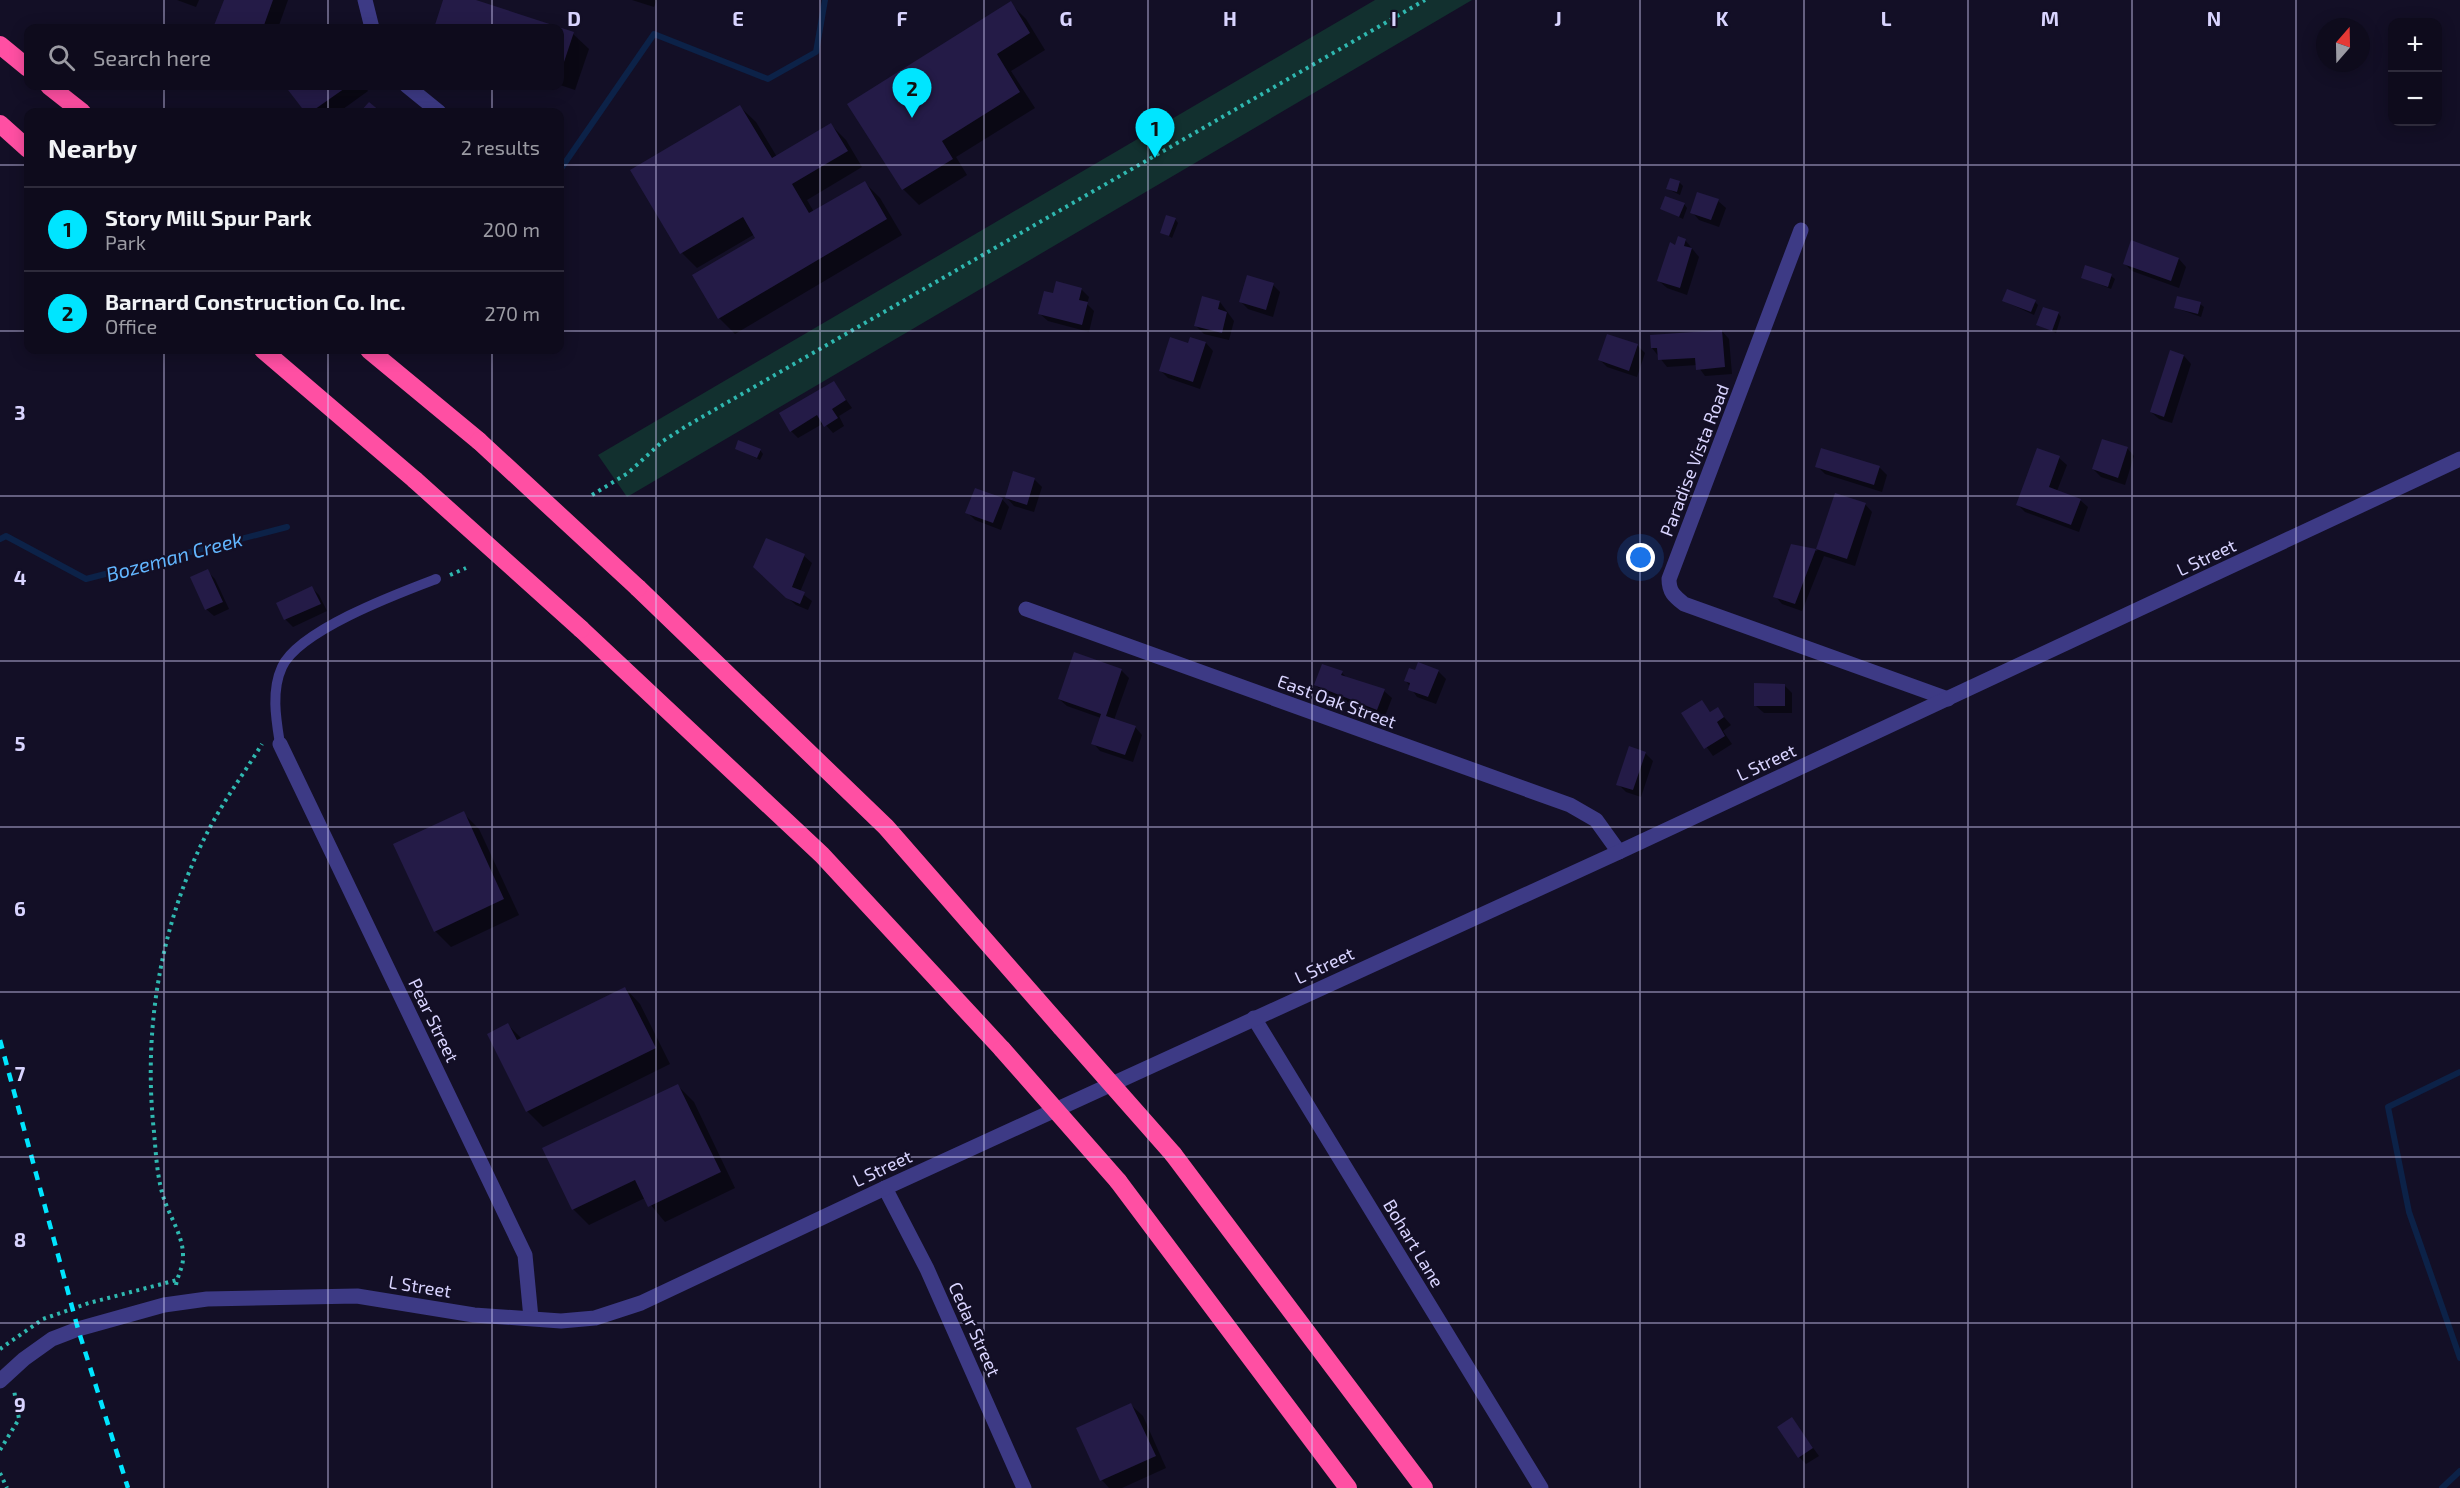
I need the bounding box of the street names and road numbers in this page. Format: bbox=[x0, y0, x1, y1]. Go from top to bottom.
street label: Paradise Vista Road bbox=[1655, 381, 1733, 539]
street label: L Street bbox=[2173, 534, 2239, 580]
street label: East Oak Street bbox=[1275, 669, 1400, 733]
street label: L Street bbox=[1733, 739, 1799, 785]
street label: L Street bbox=[1291, 942, 1357, 988]
street label: Pear Street bbox=[404, 974, 464, 1066]
street label: L Street bbox=[849, 1145, 915, 1191]
street label: Bohart Lane bbox=[1379, 1195, 1449, 1291]
street label: L Street bbox=[387, 1270, 453, 1302]
street label: Cedar Street bbox=[944, 1278, 1006, 1380]

